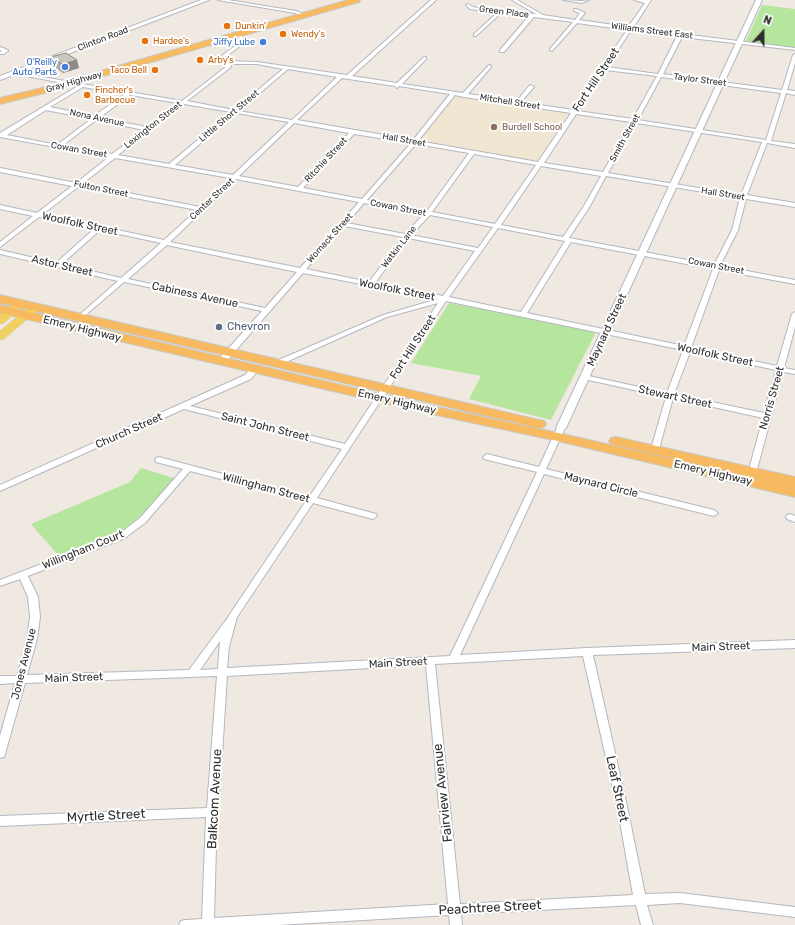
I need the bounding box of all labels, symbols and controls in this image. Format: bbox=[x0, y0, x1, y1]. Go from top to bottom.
street label: Green Place bbox=[478, 4, 530, 20]
north arrow bbox=[743, 12, 783, 52]
text: N bbox=[761, 13, 773, 28]
marker: Dunkin' bbox=[222, 21, 232, 31]
place label: Dunkin' bbox=[235, 21, 266, 31]
street label: Williams Street East bbox=[610, 21, 694, 41]
street label: Clinton Road bbox=[76, 24, 130, 54]
marker: Wendy's bbox=[278, 29, 288, 39]
place label: Wendy's bbox=[291, 29, 325, 39]
marker: Hardee's bbox=[140, 36, 150, 46]
place label: Hardee's bbox=[153, 36, 189, 46]
place label: Jiffy Lube bbox=[213, 37, 255, 47]
marker: Jiffy Lube bbox=[258, 37, 268, 47]
street label: Fort Hill Street bbox=[570, 46, 622, 114]
marker: Arby's bbox=[195, 55, 205, 65]
place label: Arby's bbox=[208, 55, 234, 65]
place label: O'Reilly Auto Parts bbox=[13, 57, 57, 78]
marker: O'Reilly Auto Parts bbox=[60, 62, 70, 72]
place label: Taco Bell bbox=[110, 65, 147, 75]
marker: Taco Bell bbox=[150, 65, 160, 75]
street label: Gray Highway bbox=[45, 69, 103, 95]
street label: Taylor Street bbox=[673, 71, 727, 89]
place label: Fincher's Barbecue bbox=[95, 85, 135, 106]
street label: Little Short Street bbox=[197, 88, 261, 144]
marker: Fincher's Barbecue bbox=[82, 90, 92, 100]
street label: Mitchell Street bbox=[479, 92, 541, 112]
street label: Lexington Street bbox=[122, 99, 184, 151]
street label: Nona Avenue bbox=[69, 107, 125, 129]
street label: Smith Street bbox=[607, 112, 643, 164]
marker: Burdell School bbox=[489, 122, 499, 132]
place label: Burdell School bbox=[502, 122, 562, 132]
street label: Hall Street bbox=[381, 131, 427, 149]
street label: Ritchie Street bbox=[302, 135, 350, 185]
street label: Cowan Street bbox=[50, 140, 108, 160]
street label: Center Street bbox=[188, 176, 236, 222]
street label: Fulton Street bbox=[73, 178, 129, 200]
street label: Hall Street bbox=[700, 185, 746, 203]
street label: Cowan Street bbox=[369, 197, 427, 219]
street label: Woolfolk Street bbox=[41, 210, 119, 238]
street label: Womack Street bbox=[305, 211, 355, 265]
street label: Watkin Lane bbox=[379, 224, 419, 270]
street label: Astor Street bbox=[30, 253, 94, 279]
street label: Cowan Street bbox=[687, 255, 745, 277]
street label: Woolfolk Street bbox=[358, 276, 436, 304]
street label: Cabiness Avenue bbox=[151, 279, 239, 311]
street label: Maynard Street bbox=[584, 292, 630, 368]
street label: Fort Hill Street bbox=[387, 312, 439, 382]
street label: Emery Highway bbox=[42, 313, 122, 345]
place label: Chevron bbox=[227, 320, 270, 334]
marker: Chevron bbox=[214, 322, 224, 332]
street label: Woolfolk Street bbox=[676, 341, 754, 369]
street label: Norris Street bbox=[757, 365, 787, 431]
street label: Stewart Street bbox=[637, 383, 713, 411]
street label: Emery Highway bbox=[357, 387, 437, 417]
street label: Church Street bbox=[93, 410, 165, 452]
street label: Saint John Street bbox=[220, 410, 310, 444]
street label: Emery Highway bbox=[673, 458, 753, 488]
street label: Maynard Circle bbox=[563, 469, 639, 501]
street label: Willingham Street bbox=[221, 470, 311, 506]
street label: Willingham Court bbox=[40, 528, 126, 572]
street label: Jones Avenue bbox=[9, 627, 39, 701]
street label: Main Street bbox=[691, 639, 751, 655]
street label: Main Street bbox=[368, 655, 428, 671]
street label: Main Street bbox=[44, 670, 104, 686]
street label: Fairview Avenue bbox=[430, 743, 456, 843]
street label: Balkcom Avenue bbox=[205, 749, 225, 849]
street label: Leaf Street bbox=[602, 754, 632, 824]
street label: Myrtle Street bbox=[66, 806, 146, 826]
street label: Peachtree Street bbox=[438, 898, 542, 918]

